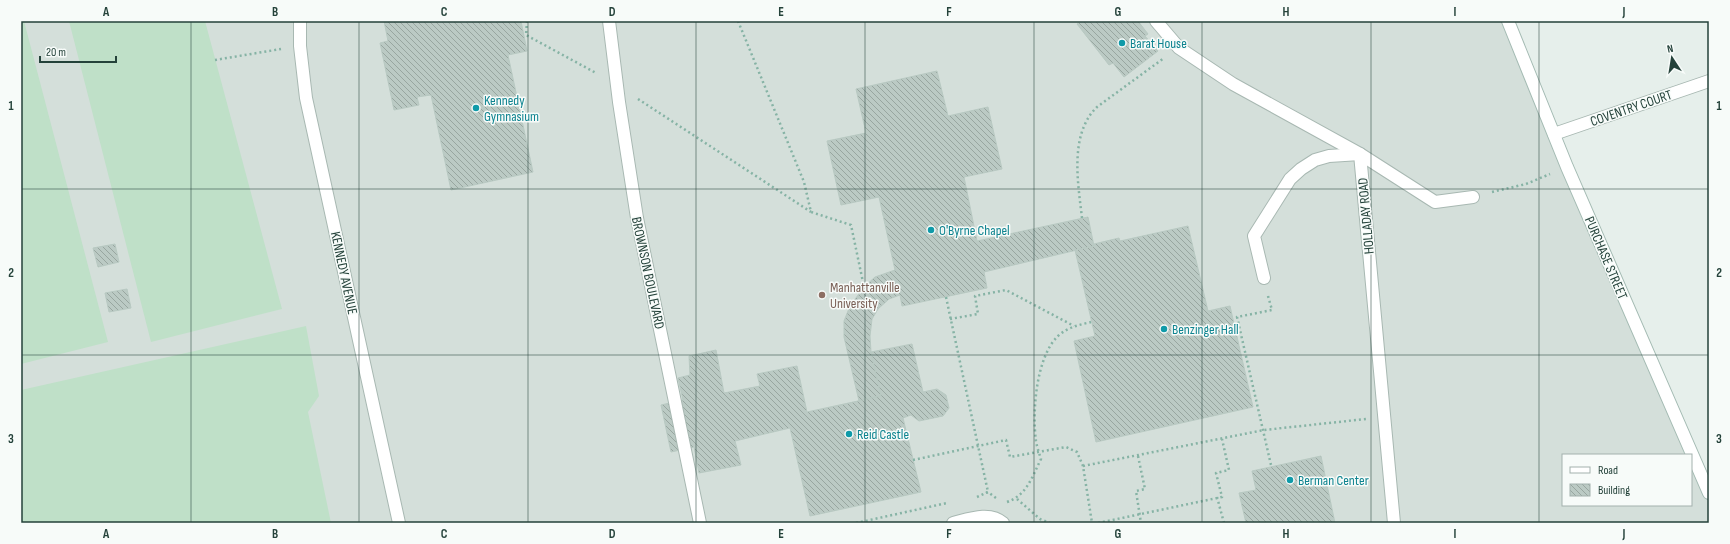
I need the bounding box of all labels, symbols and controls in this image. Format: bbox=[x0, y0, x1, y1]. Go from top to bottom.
text: A bbox=[102, 4, 110, 20]
text: B bbox=[272, 4, 278, 20]
text: C bbox=[441, 4, 448, 20]
text: D bbox=[609, 4, 616, 20]
text: E bbox=[778, 4, 784, 20]
text: F bbox=[946, 4, 952, 20]
text: G bbox=[1115, 4, 1122, 20]
text: H bbox=[1283, 4, 1290, 20]
text: I bbox=[1454, 4, 1457, 20]
text: J bbox=[1622, 4, 1626, 20]
place label: Barat House bbox=[1130, 35, 1187, 52]
scale bar bbox=[40, 38, 116, 64]
marker: Barat House bbox=[1117, 38, 1127, 48]
north arrow bbox=[1652, 38, 1692, 78]
text: N bbox=[1666, 42, 1674, 56]
text: 20 m bbox=[46, 45, 66, 60]
street label: COVENTRY COURT bbox=[1588, 86, 1674, 130]
place label: Kennedy Gymnasium bbox=[484, 92, 539, 125]
text: 1 bbox=[8, 98, 14, 114]
text: 1 bbox=[1716, 98, 1722, 114]
marker: Kennedy Gymnasium bbox=[471, 103, 481, 113]
street label: HOLLADAY ROAD bbox=[1354, 177, 1378, 255]
street label: PURCHASE STREET bbox=[1581, 214, 1631, 302]
street label: BROWNSON BOULEVARD bbox=[628, 215, 668, 331]
place label: O'Byrne Chapel bbox=[939, 222, 1010, 239]
marker: O'Byrne Chapel bbox=[926, 225, 936, 235]
street label: KENNEDY AVENUE bbox=[327, 230, 361, 316]
text: 2 bbox=[8, 265, 14, 281]
text: 2 bbox=[1716, 265, 1722, 281]
place label: Manhattanville University bbox=[830, 279, 900, 312]
marker: Manhattanville University bbox=[817, 290, 827, 300]
place label: Benzinger Hall bbox=[1172, 321, 1239, 338]
marker: Benzinger Hall bbox=[1159, 324, 1169, 334]
place label: Reid Castle bbox=[857, 426, 909, 443]
marker: Reid Castle bbox=[844, 429, 854, 439]
text: 3 bbox=[8, 431, 14, 447]
text: 3 bbox=[1716, 431, 1722, 447]
legend bbox=[1562, 454, 1692, 506]
text: Road bbox=[1598, 463, 1618, 478]
place label: Berman Center bbox=[1298, 472, 1369, 489]
marker: Berman Center bbox=[1285, 475, 1295, 485]
text: Building bbox=[1598, 483, 1630, 498]
text: A bbox=[102, 526, 110, 542]
text: B bbox=[272, 526, 278, 542]
text: C bbox=[441, 526, 448, 542]
text: D bbox=[609, 526, 616, 542]
text: E bbox=[778, 526, 784, 542]
text: F bbox=[946, 526, 952, 542]
text: G bbox=[1115, 526, 1122, 542]
text: H bbox=[1283, 526, 1290, 542]
text: I bbox=[1454, 526, 1457, 542]
text: J bbox=[1622, 526, 1626, 542]

